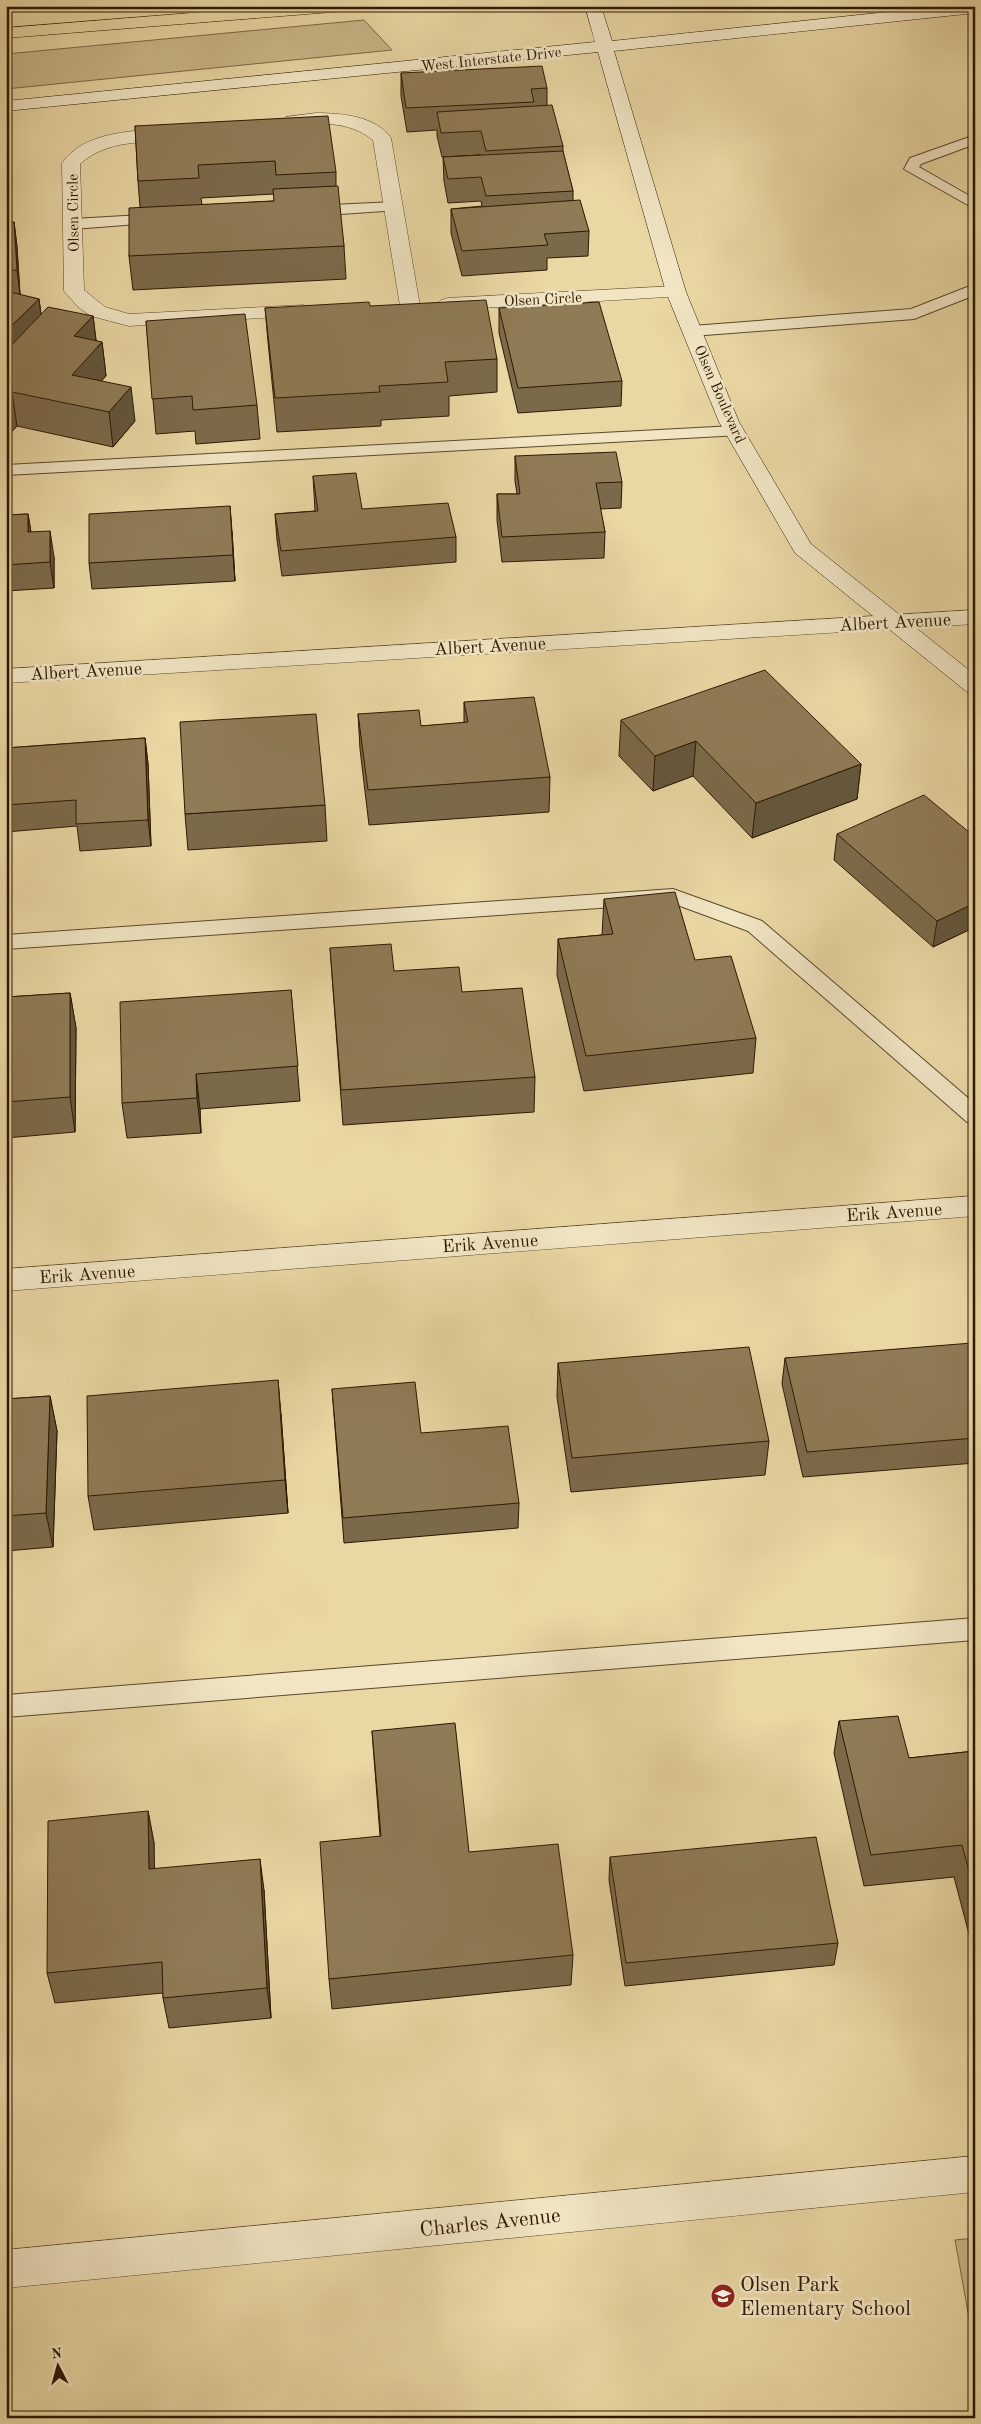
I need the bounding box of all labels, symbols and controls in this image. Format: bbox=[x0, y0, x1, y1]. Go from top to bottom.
street label: West Interstate Drive bbox=[420, 46, 562, 75]
street label: Olsen Circle bbox=[66, 174, 83, 252]
street label: Olsen Circle bbox=[504, 291, 583, 310]
street label: Olsen Boulevard bbox=[690, 343, 747, 446]
street label: Albert Avenue bbox=[839, 611, 951, 635]
street label: Albert Avenue bbox=[434, 635, 546, 659]
street label: Albert Avenue bbox=[30, 660, 142, 684]
street label: Erik Avenue bbox=[845, 1201, 943, 1225]
street label: Erik Avenue bbox=[441, 1232, 539, 1256]
street label: Erik Avenue bbox=[38, 1263, 136, 1287]
street label: Charles Avenue bbox=[419, 2206, 562, 2241]
place label: Olsen Park Elementary School bbox=[740, 2275, 911, 2320]
school or university icon: Olsen Park Elementary School bbox=[710, 2283, 736, 2309]
north arrow bbox=[32, 2342, 82, 2392]
text: N bbox=[51, 2347, 63, 2362]

